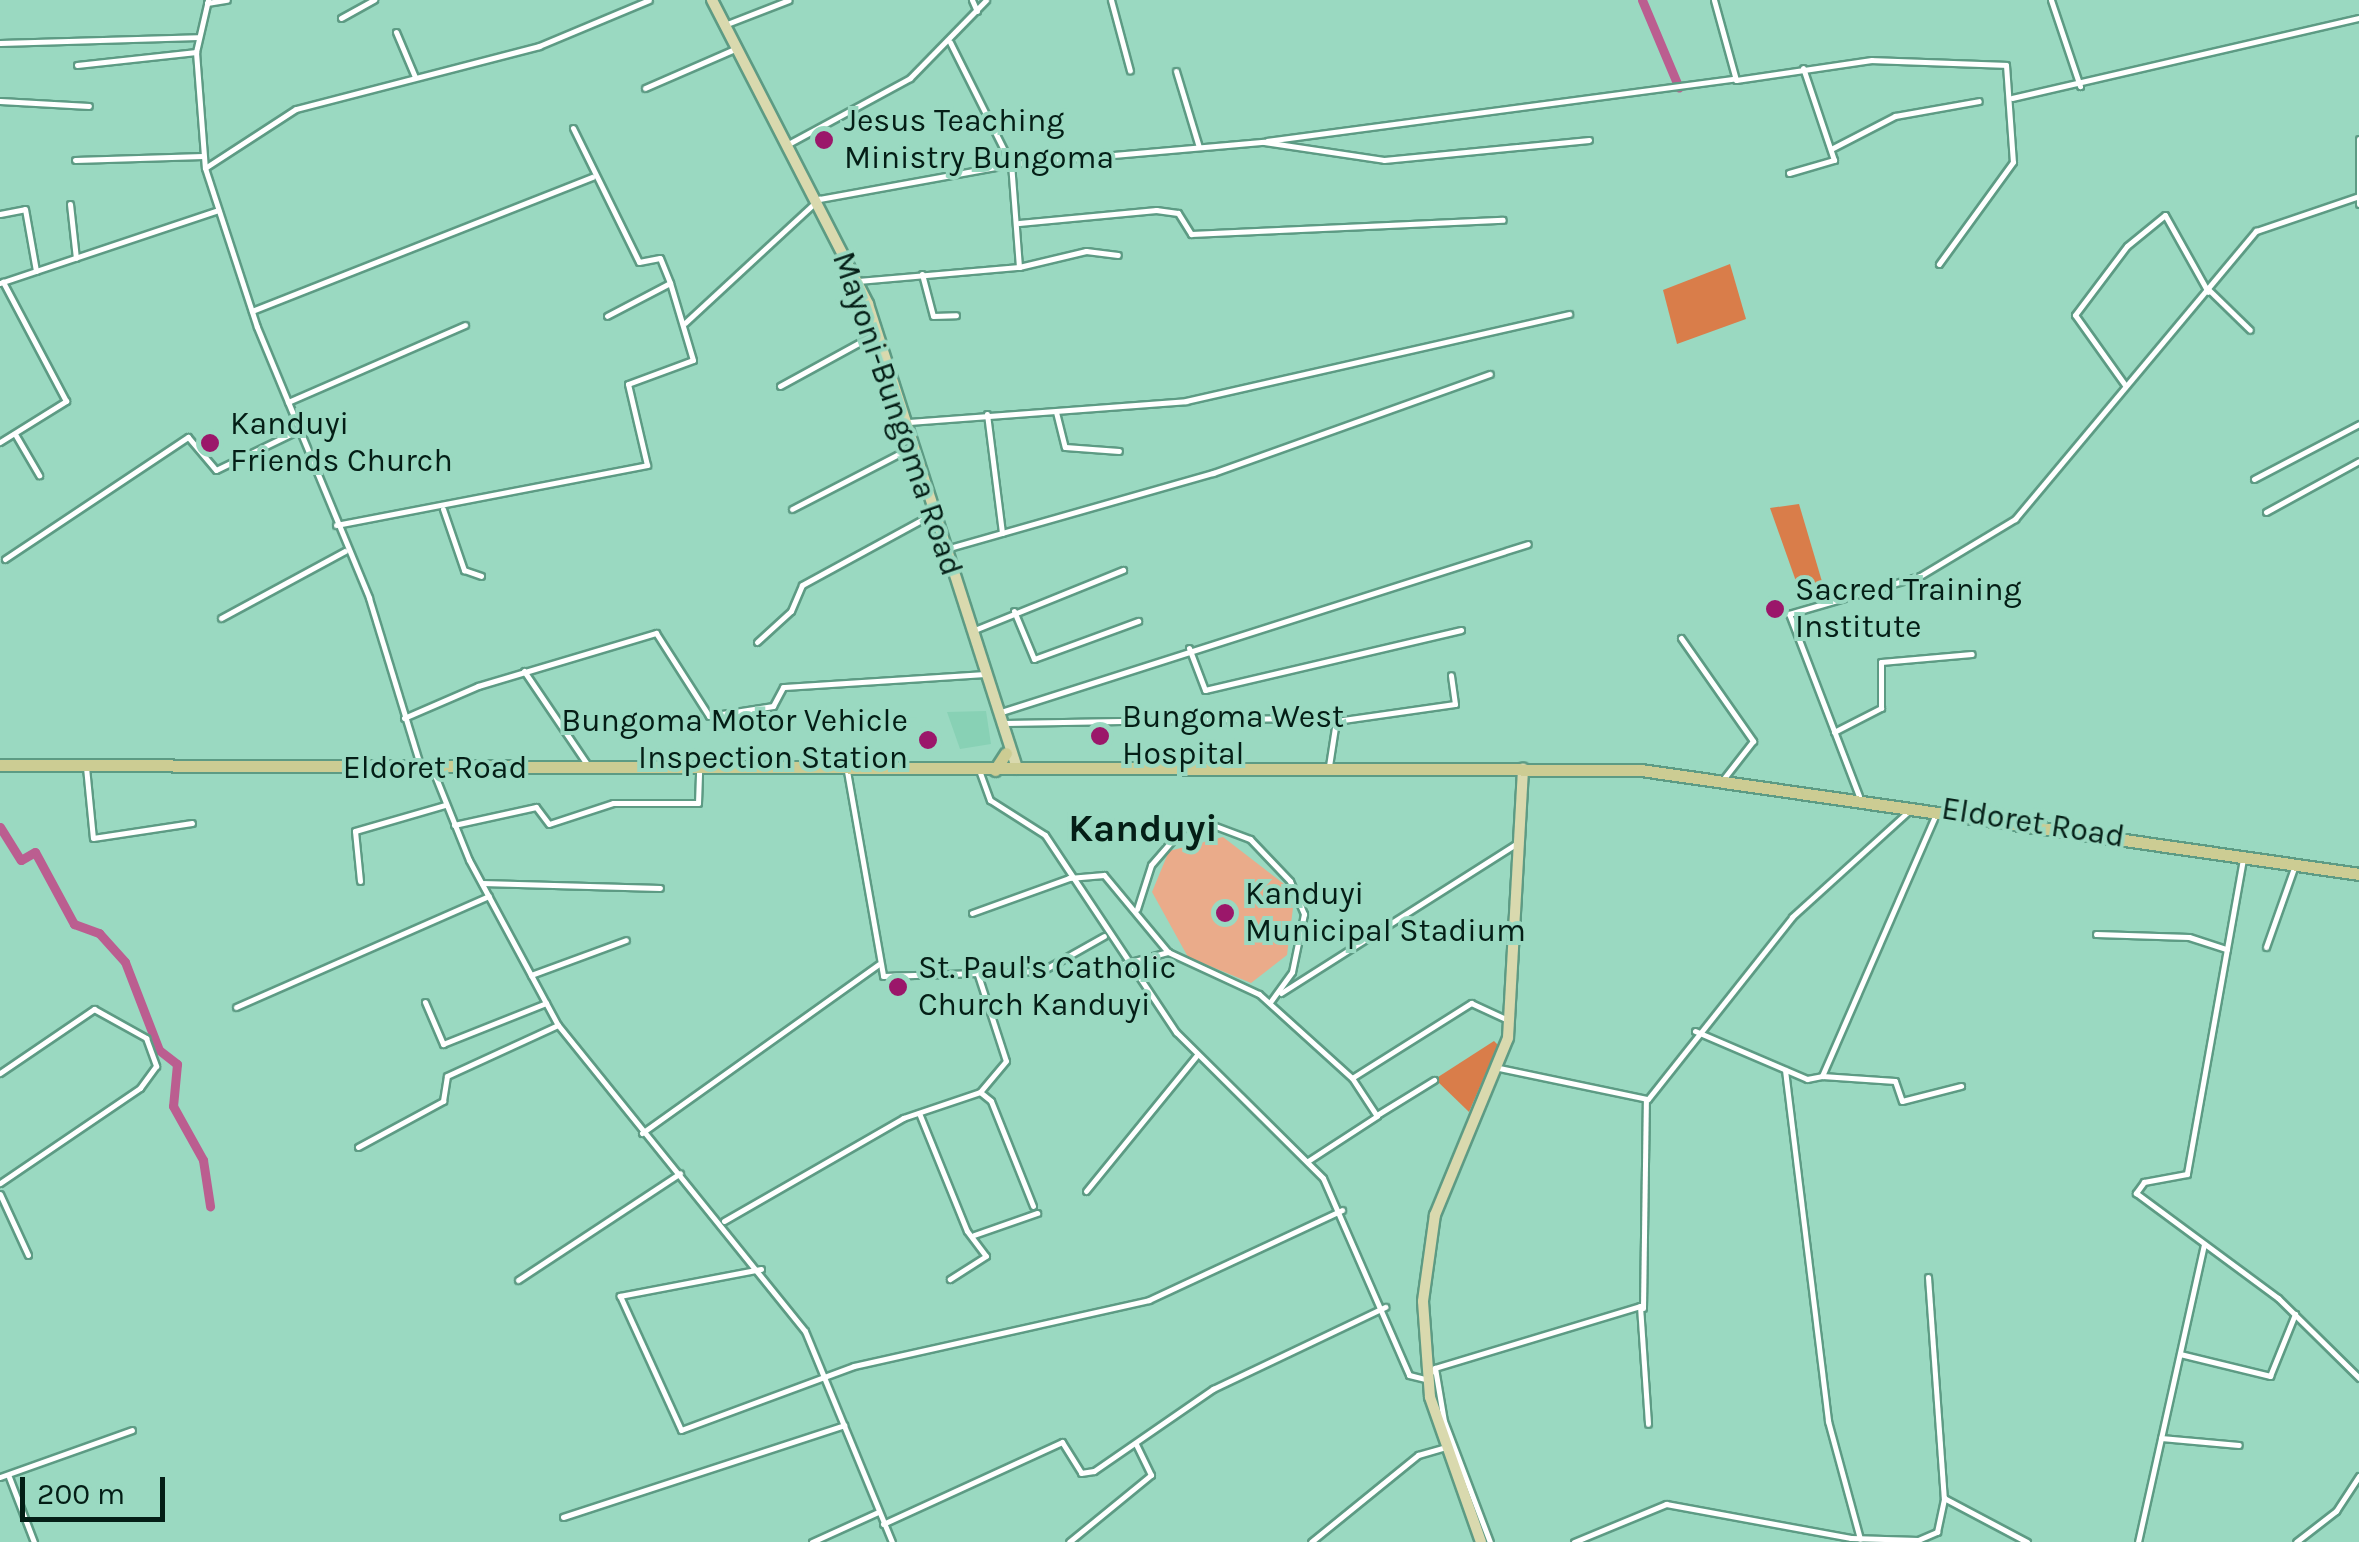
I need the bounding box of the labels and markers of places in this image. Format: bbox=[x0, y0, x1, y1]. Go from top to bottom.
place label: Jesus Teaching Ministry Bungoma bbox=[844, 103, 1114, 178]
marker: Jesus Teaching Ministry Bungoma bbox=[813, 129, 835, 151]
place label: Kanduyi Friends Church bbox=[230, 406, 453, 481]
marker: Kanduyi Friends Church bbox=[199, 432, 221, 454]
place label: Sacred Training Institute bbox=[1795, 572, 2022, 647]
marker: Sacred Training Institute bbox=[1764, 598, 1786, 620]
place label: Bungoma West Hospital bbox=[1122, 699, 1344, 774]
place label: Bungoma Motor Vehicle Inspection Station bbox=[561, 703, 908, 778]
marker: Bungoma West Hospital bbox=[1087, 723, 1113, 749]
marker: Bungoma Motor Vehicle Inspection Station bbox=[917, 729, 939, 751]
place label: Kanduyi Municipal Stadium bbox=[1245, 876, 1526, 951]
marker: Kanduyi Municipal Stadium bbox=[1214, 902, 1236, 924]
place label: St. Paul's Catholic Church Kanduyi bbox=[918, 950, 1176, 1025]
marker: St. Paul's Catholic Church Kanduyi bbox=[887, 976, 909, 998]

